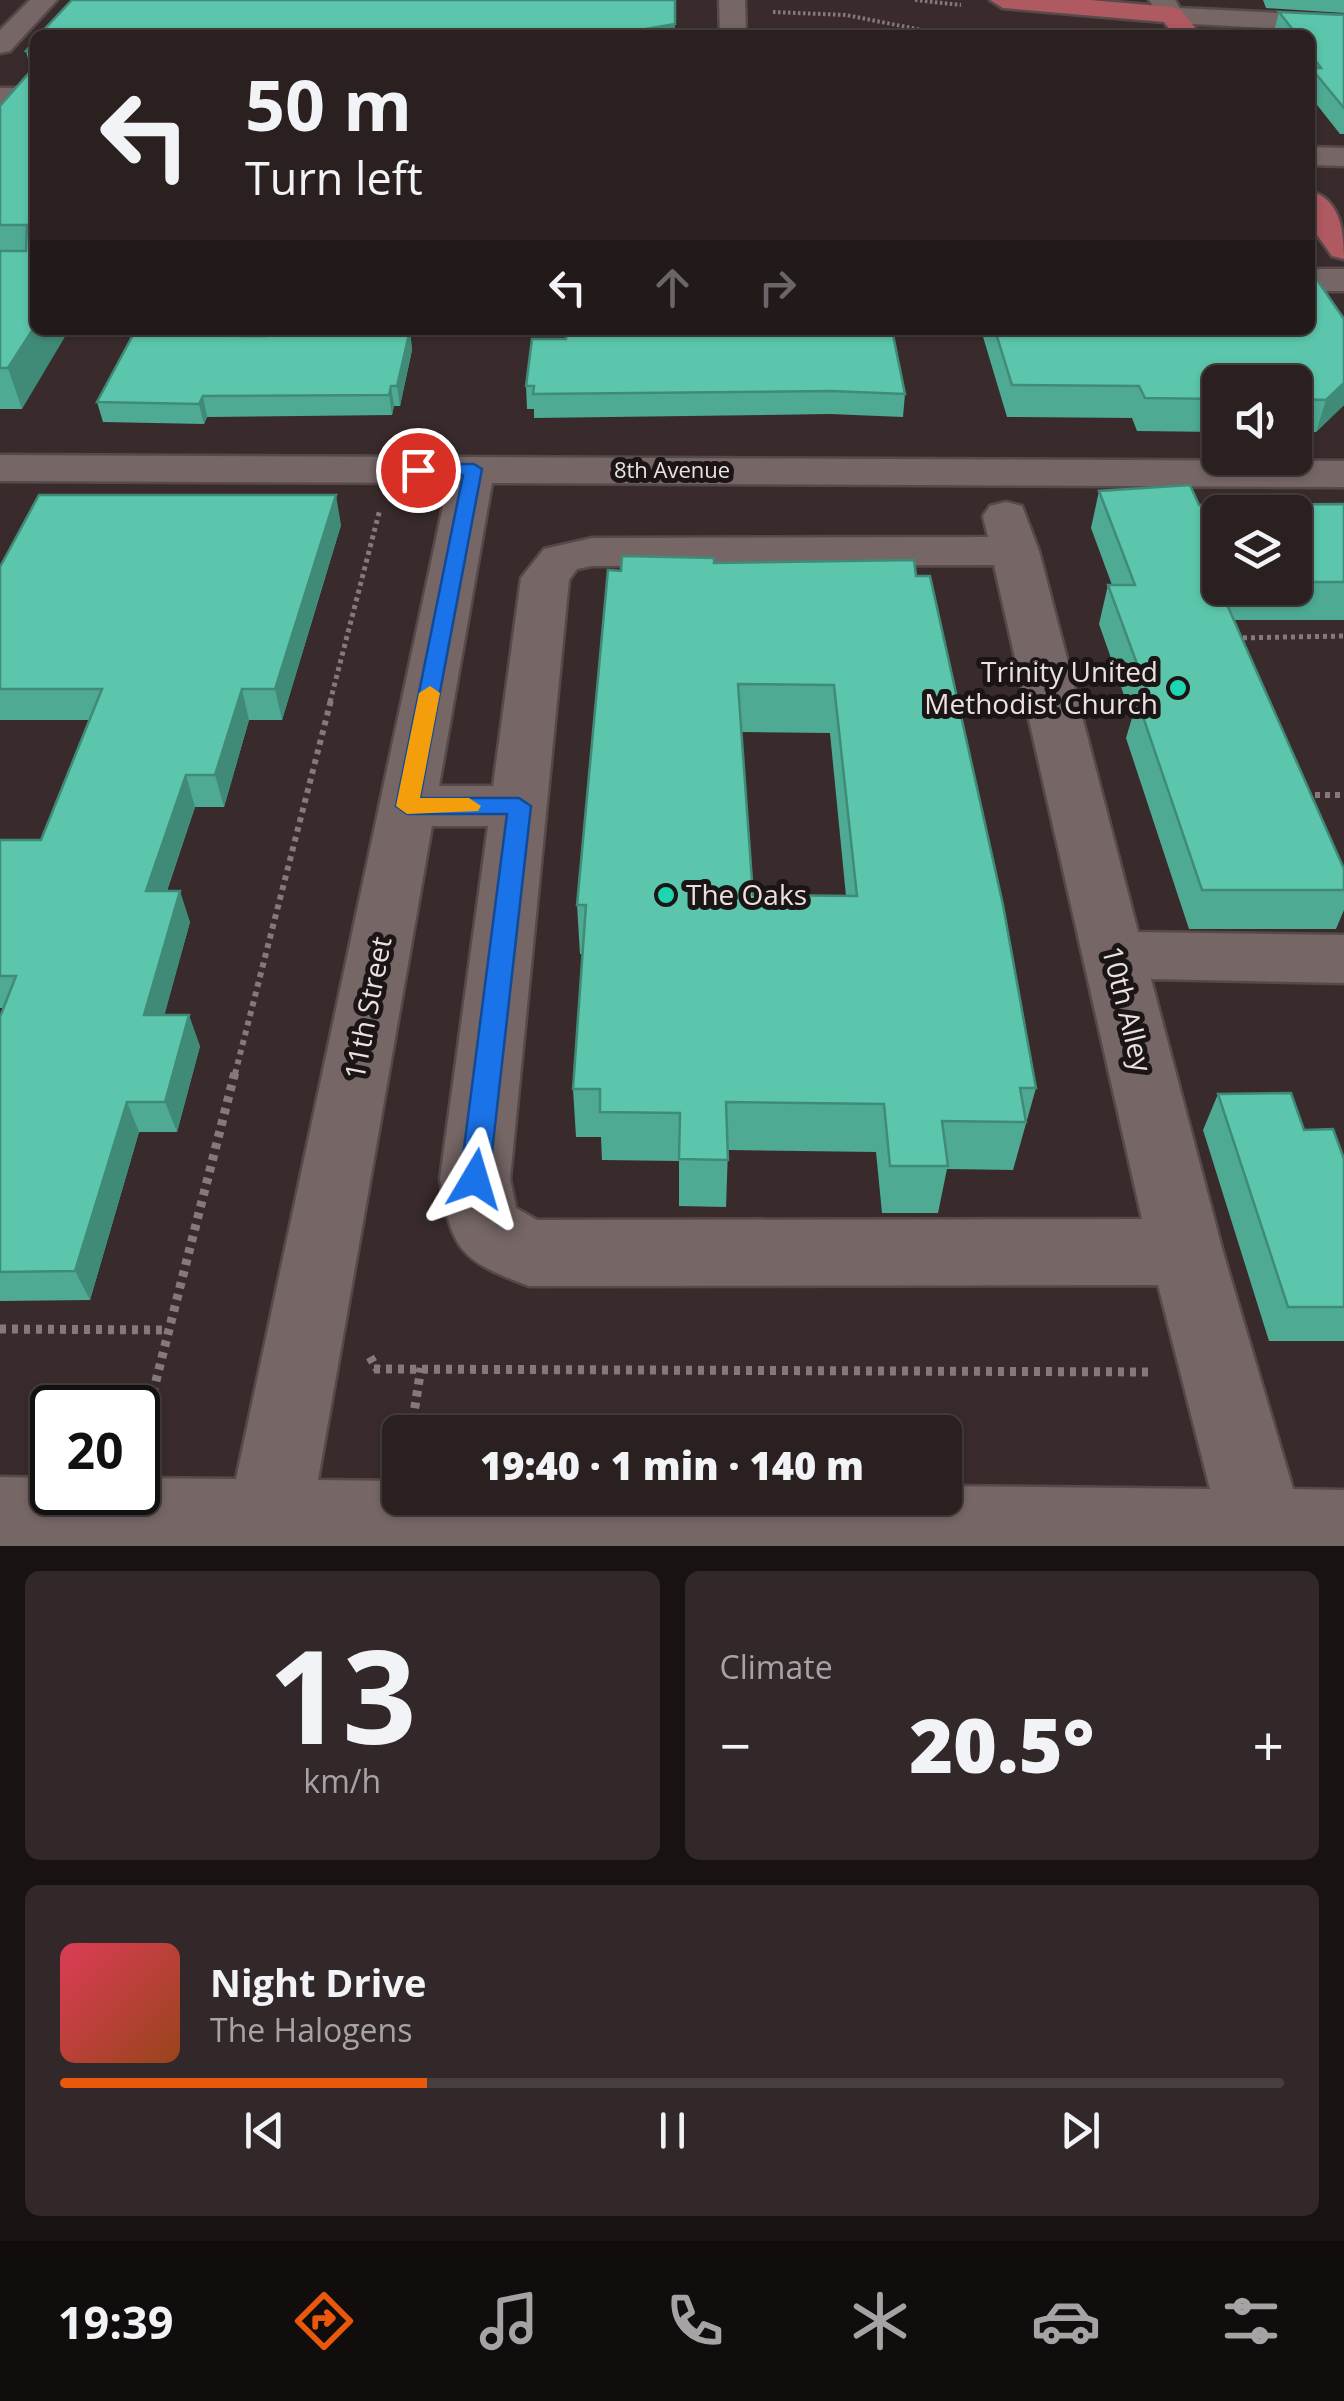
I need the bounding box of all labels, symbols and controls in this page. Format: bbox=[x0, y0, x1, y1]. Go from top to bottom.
text: 50 m bbox=[245, 56, 412, 152]
icon: left bbox=[80, 70, 210, 200]
text: Turn left bbox=[245, 147, 423, 208]
icon: left bbox=[540, 260, 595, 315]
icon: ahead bbox=[645, 260, 700, 315]
icon: right bbox=[750, 260, 805, 315]
map controls bbox=[1202, 365, 1312, 605]
button: sound bbox=[1202, 365, 1312, 475]
pin bbox=[376, 428, 461, 513]
icon: arrive bbox=[391, 443, 446, 498]
street label: 8th Avenue bbox=[614, 454, 730, 484]
button: layers bbox=[1202, 495, 1312, 605]
place label: Trinity United Methodist Church bbox=[924, 652, 1158, 722]
marker: Trinity United Methodist Church bbox=[1167, 677, 1189, 699]
place label: The Oaks bbox=[686, 875, 807, 913]
marker: The Oaks bbox=[655, 884, 677, 906]
street label: 11th Street bbox=[335, 933, 399, 1082]
street label: 10th Alley bbox=[1094, 942, 1162, 1076]
position arrow bbox=[423, 1127, 527, 1231]
speed limit sign: 20 bbox=[30, 1385, 160, 1515]
text: 19:40 · 1 min · 140 m bbox=[480, 1439, 864, 1491]
text: 13 bbox=[268, 1605, 417, 1782]
text: Climate bbox=[720, 1645, 833, 1688]
text: 20.5° bbox=[909, 1693, 1094, 1795]
text: − bbox=[720, 1707, 751, 1782]
text: + bbox=[1253, 1707, 1284, 1782]
text: km/h bbox=[303, 1759, 381, 1802]
text: Night Drive bbox=[210, 1956, 426, 2008]
text: The Halogens bbox=[210, 2008, 412, 2051]
icon: previous bbox=[237, 2103, 292, 2158]
icon: pause bbox=[645, 2103, 700, 2158]
icon: next bbox=[1053, 2103, 1108, 2158]
icon: directions bbox=[289, 2286, 359, 2356]
icon: music bbox=[474, 2286, 544, 2356]
icon: phone bbox=[660, 2286, 730, 2356]
icon: climate bbox=[845, 2286, 915, 2356]
icon: car bbox=[1031, 2286, 1101, 2356]
icon: filters bbox=[1216, 2286, 1286, 2356]
text: 19:39 bbox=[58, 2291, 173, 2352]

